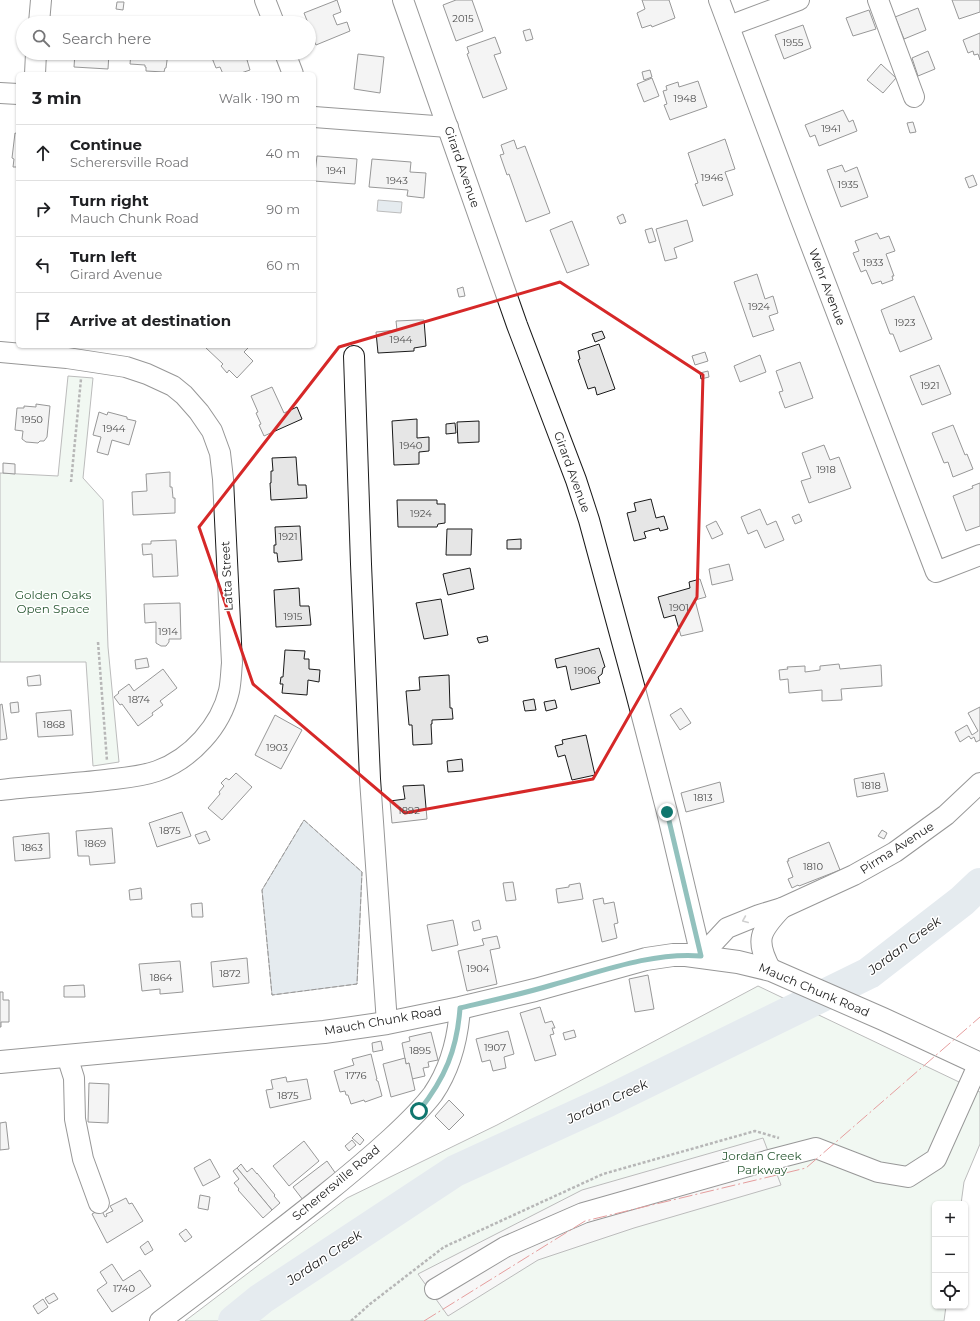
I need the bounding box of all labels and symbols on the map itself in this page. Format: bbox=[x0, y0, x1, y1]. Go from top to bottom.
house number: 2015 bbox=[452, 12, 474, 25]
house number: 1955 bbox=[783, 36, 804, 49]
house number: 1948 bbox=[674, 92, 696, 105]
house number: 1941 bbox=[821, 122, 841, 135]
street label: Girard Avenue bbox=[442, 124, 483, 210]
house number: 1941 bbox=[326, 164, 346, 177]
house number: 1946 bbox=[701, 171, 723, 184]
house number: 1943 bbox=[386, 174, 408, 187]
house number: 1935 bbox=[838, 178, 859, 191]
street label: Wehr Avenue bbox=[806, 246, 849, 327]
house number: 1933 bbox=[863, 256, 884, 269]
house number: 1924 bbox=[748, 300, 770, 313]
house number: 1923 bbox=[894, 316, 916, 329]
house number: 1944 bbox=[390, 333, 413, 346]
house number: 1921 bbox=[921, 379, 940, 392]
house number: 1950 bbox=[21, 413, 43, 426]
house number: 1944 bbox=[103, 422, 126, 435]
street label: Girard Avenue bbox=[551, 429, 594, 514]
house number: 1940 bbox=[400, 439, 423, 452]
house number: 1918 bbox=[816, 463, 836, 476]
house number: 1924 bbox=[410, 507, 432, 520]
house number: 1921 bbox=[279, 530, 298, 543]
street label: Latta Street bbox=[217, 541, 236, 611]
park label: Golden Oaks Open Space bbox=[15, 587, 91, 616]
house number: 1901 bbox=[669, 601, 689, 614]
house number: 1915 bbox=[284, 610, 303, 623]
house number: 1914 bbox=[158, 625, 178, 638]
house number: 1906 bbox=[574, 664, 596, 677]
house number: 1874 bbox=[128, 693, 150, 706]
house number: 1868 bbox=[43, 718, 65, 731]
house number: 1903 bbox=[266, 741, 288, 754]
house number: 1818 bbox=[861, 779, 881, 792]
house number: 1813 bbox=[693, 791, 713, 804]
route end bbox=[658, 803, 676, 821]
house number: 1892 bbox=[398, 804, 420, 817]
street label: Pirma Avenue bbox=[857, 818, 936, 877]
house number: 1875 bbox=[159, 824, 181, 837]
house number: 1869 bbox=[84, 837, 106, 850]
house number: 1863 bbox=[21, 841, 43, 854]
house number: 1810 bbox=[803, 860, 823, 873]
water label: Jordan Creek bbox=[864, 912, 945, 978]
one-way arrow bbox=[742, 916, 749, 924]
street label: Mauch Chunk Road bbox=[756, 959, 872, 1020]
house number: 1904 bbox=[467, 962, 490, 975]
house number: 1872 bbox=[219, 967, 241, 980]
house number: 1864 bbox=[150, 971, 173, 984]
street label: Mauch Chunk Road bbox=[323, 1003, 443, 1038]
house number: 1907 bbox=[484, 1041, 506, 1054]
house number: 1895 bbox=[409, 1044, 431, 1057]
house number: 1776 bbox=[345, 1069, 367, 1082]
water label: Jordan Creek bbox=[563, 1075, 651, 1127]
house number: 1875 bbox=[277, 1089, 299, 1102]
route start bbox=[410, 1102, 428, 1120]
street label: Scherersville Road bbox=[289, 1142, 383, 1224]
park label: Jordan Creek Parkway bbox=[721, 1148, 803, 1177]
water label: Jordan Creek bbox=[283, 1225, 366, 1289]
house number: 1740 bbox=[113, 1282, 135, 1295]

